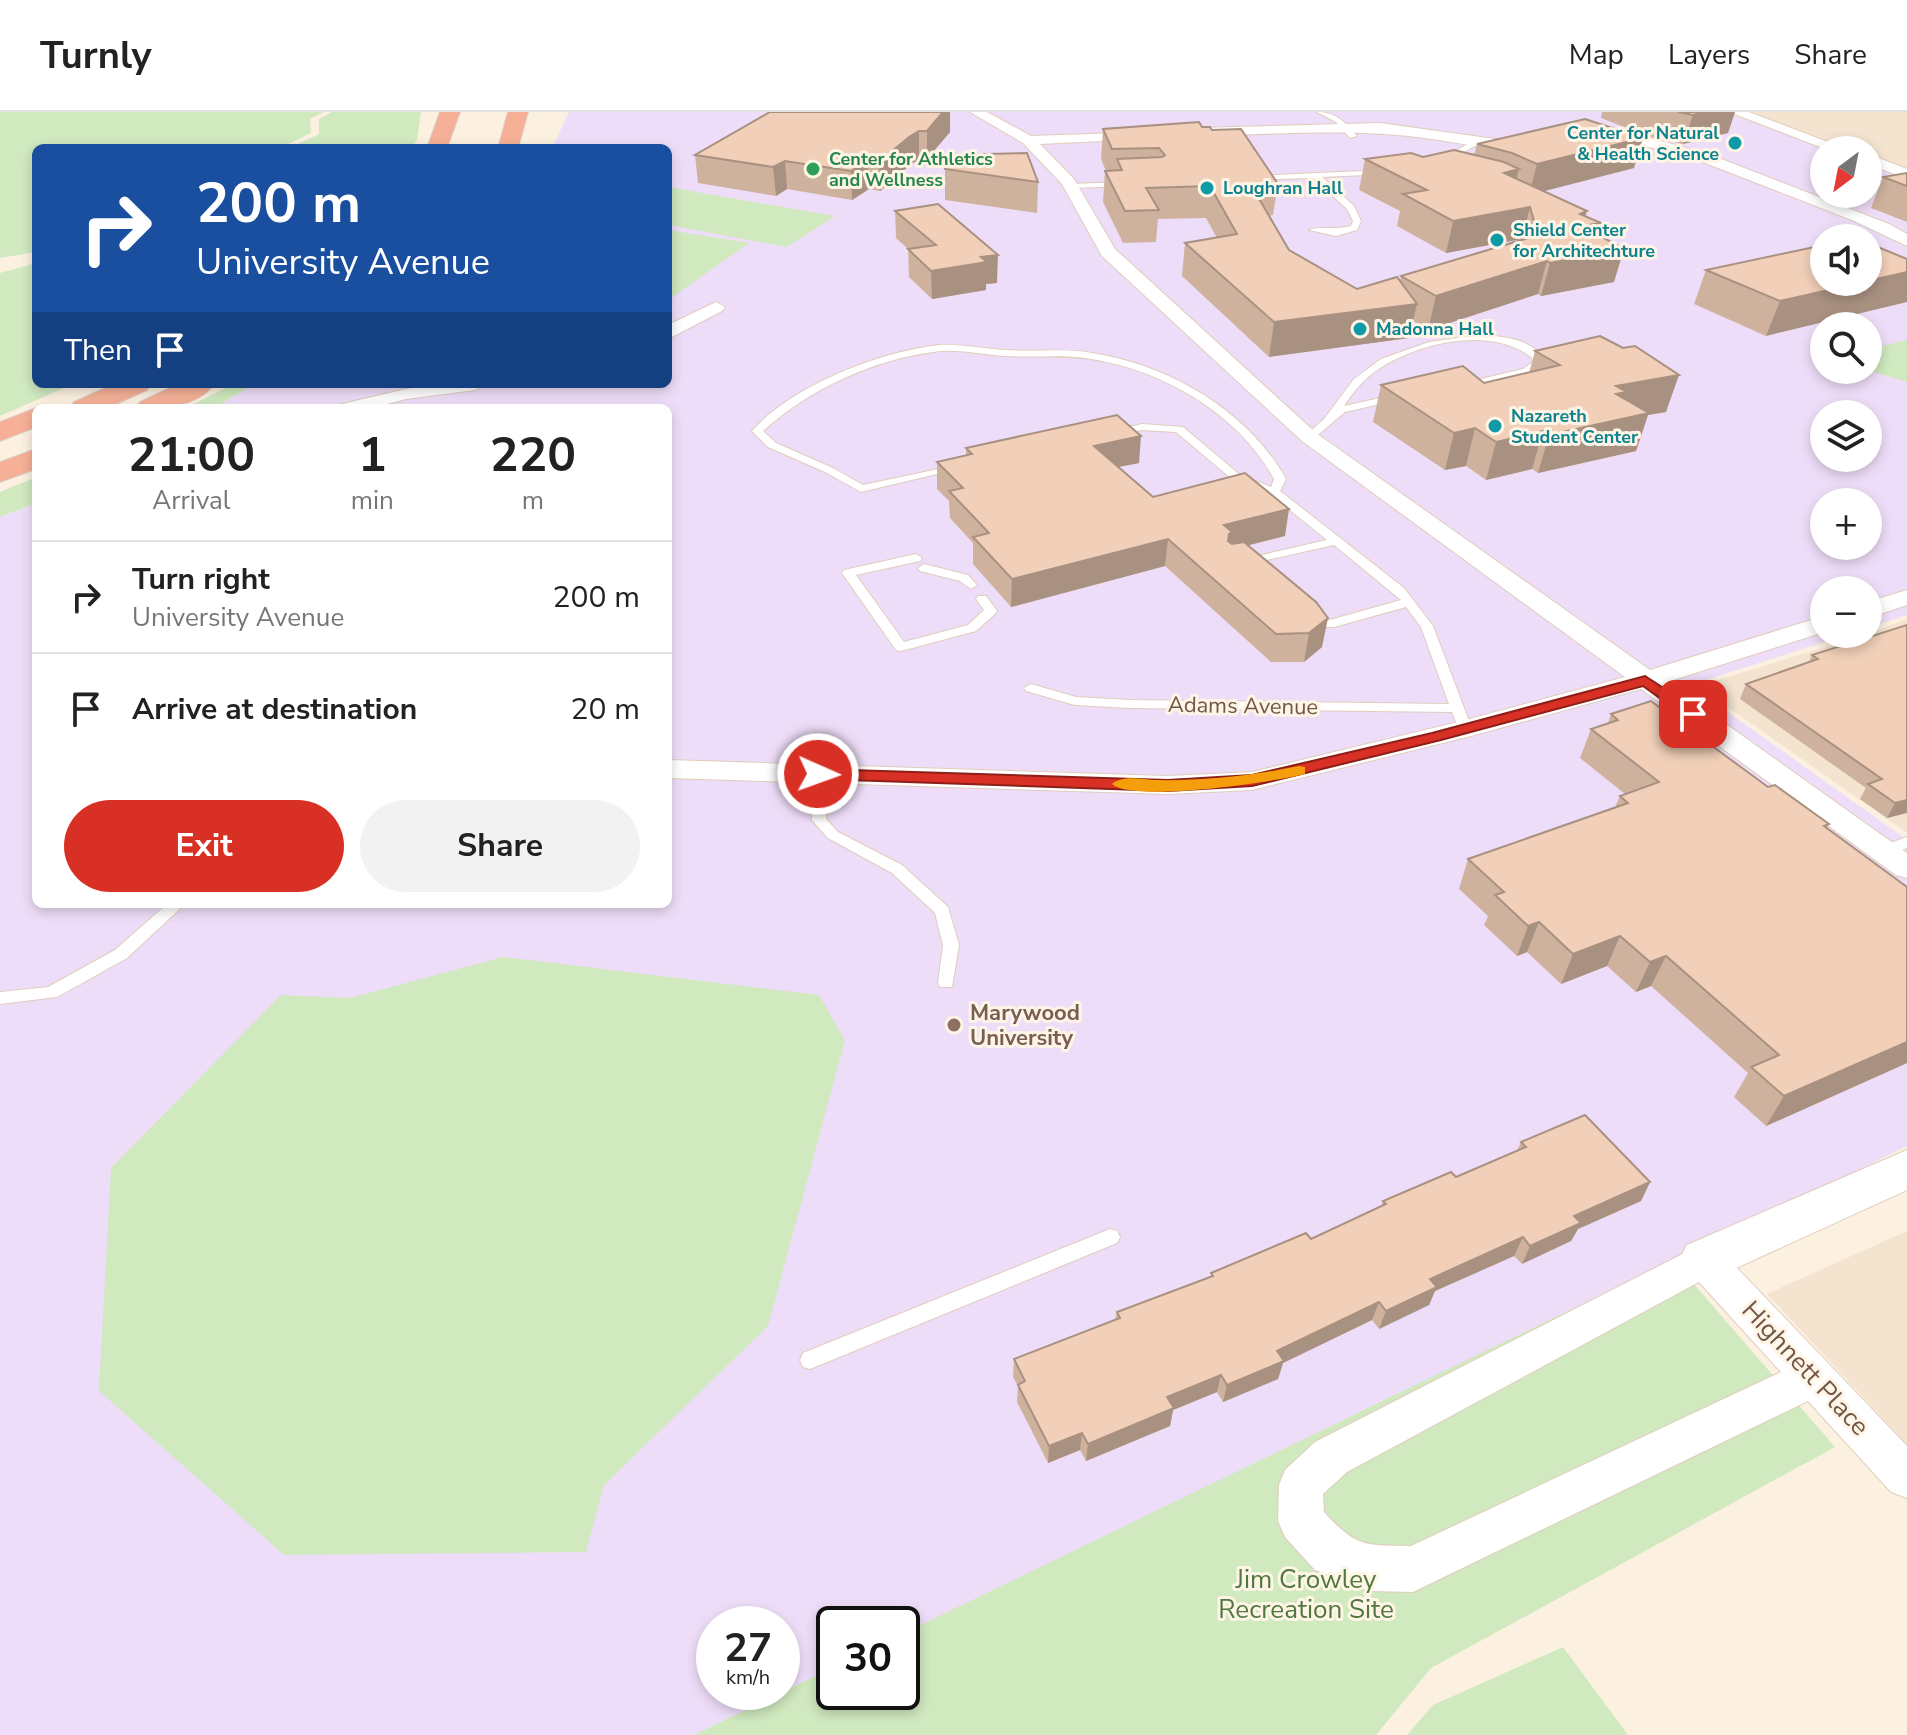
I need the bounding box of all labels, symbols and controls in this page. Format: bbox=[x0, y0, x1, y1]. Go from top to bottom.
text: Turnly bbox=[40, 30, 152, 81]
text: Map bbox=[1569, 36, 1624, 74]
text: Layers bbox=[1668, 36, 1750, 74]
text: Share bbox=[1794, 36, 1867, 74]
place label: Center for Natural & Health Science bbox=[1567, 121, 1719, 166]
marker: Center for Natural & Health Science bbox=[1726, 134, 1744, 152]
north arrow bbox=[1810, 136, 1882, 208]
map controls bbox=[1810, 136, 1882, 648]
place label: Center for Athletics and Wellness bbox=[829, 147, 993, 192]
marker: Center for Athletics and Wellness bbox=[804, 160, 822, 178]
text: 200 m bbox=[196, 165, 361, 242]
icon: right bbox=[64, 176, 168, 280]
place label: Loughran Hall bbox=[1223, 176, 1343, 200]
marker: Loughran Hall bbox=[1198, 179, 1216, 197]
place label: Shield Center for Architechture bbox=[1513, 218, 1655, 263]
button: sound bbox=[1810, 224, 1882, 296]
marker: Shield Center for Architechture bbox=[1488, 231, 1506, 249]
text: University Avenue bbox=[196, 238, 490, 287]
button: search bbox=[1810, 312, 1882, 384]
place label: Madonna Hall bbox=[1376, 317, 1494, 341]
marker: Madonna Hall bbox=[1351, 320, 1369, 338]
icon: arrive bbox=[148, 328, 192, 372]
text: Then bbox=[64, 330, 132, 371]
button: layers bbox=[1810, 400, 1882, 472]
place label: Nazareth Student Center bbox=[1511, 404, 1638, 449]
marker: Nazareth Student Center bbox=[1486, 417, 1504, 435]
text: 21:00 bbox=[128, 422, 255, 488]
text: 1 bbox=[358, 422, 387, 488]
text: 220 bbox=[490, 422, 576, 488]
text: Arrival bbox=[152, 483, 231, 518]
text: min bbox=[351, 483, 394, 518]
text: m bbox=[522, 483, 544, 518]
button: + bbox=[1810, 488, 1882, 560]
text: Turn right bbox=[132, 559, 270, 600]
icon: right bbox=[64, 575, 108, 619]
button: − bbox=[1810, 576, 1882, 648]
text: 200 m bbox=[553, 577, 640, 618]
text: University Avenue bbox=[132, 600, 344, 635]
pin bbox=[1659, 680, 1727, 748]
icon: arrive bbox=[64, 687, 108, 731]
text: Arrive at destination bbox=[132, 689, 417, 730]
text: 20 m bbox=[571, 689, 640, 730]
street label: Adams Avenue bbox=[1168, 690, 1318, 722]
icon: arrive bbox=[1671, 692, 1715, 736]
position arrow bbox=[776, 732, 860, 816]
button: Exit bbox=[64, 800, 344, 892]
button: Share bbox=[360, 800, 640, 892]
place label: Marywood University bbox=[970, 998, 1080, 1053]
marker: Marywood University bbox=[945, 1016, 963, 1034]
street label: Highnett Place bbox=[1734, 1293, 1877, 1443]
park label: Jim Crowley Recreation Site bbox=[1218, 1562, 1394, 1627]
speed limit sign: 30 bbox=[816, 1606, 920, 1710]
text: 27 bbox=[724, 1621, 772, 1675]
text: km/h bbox=[726, 1664, 770, 1691]

